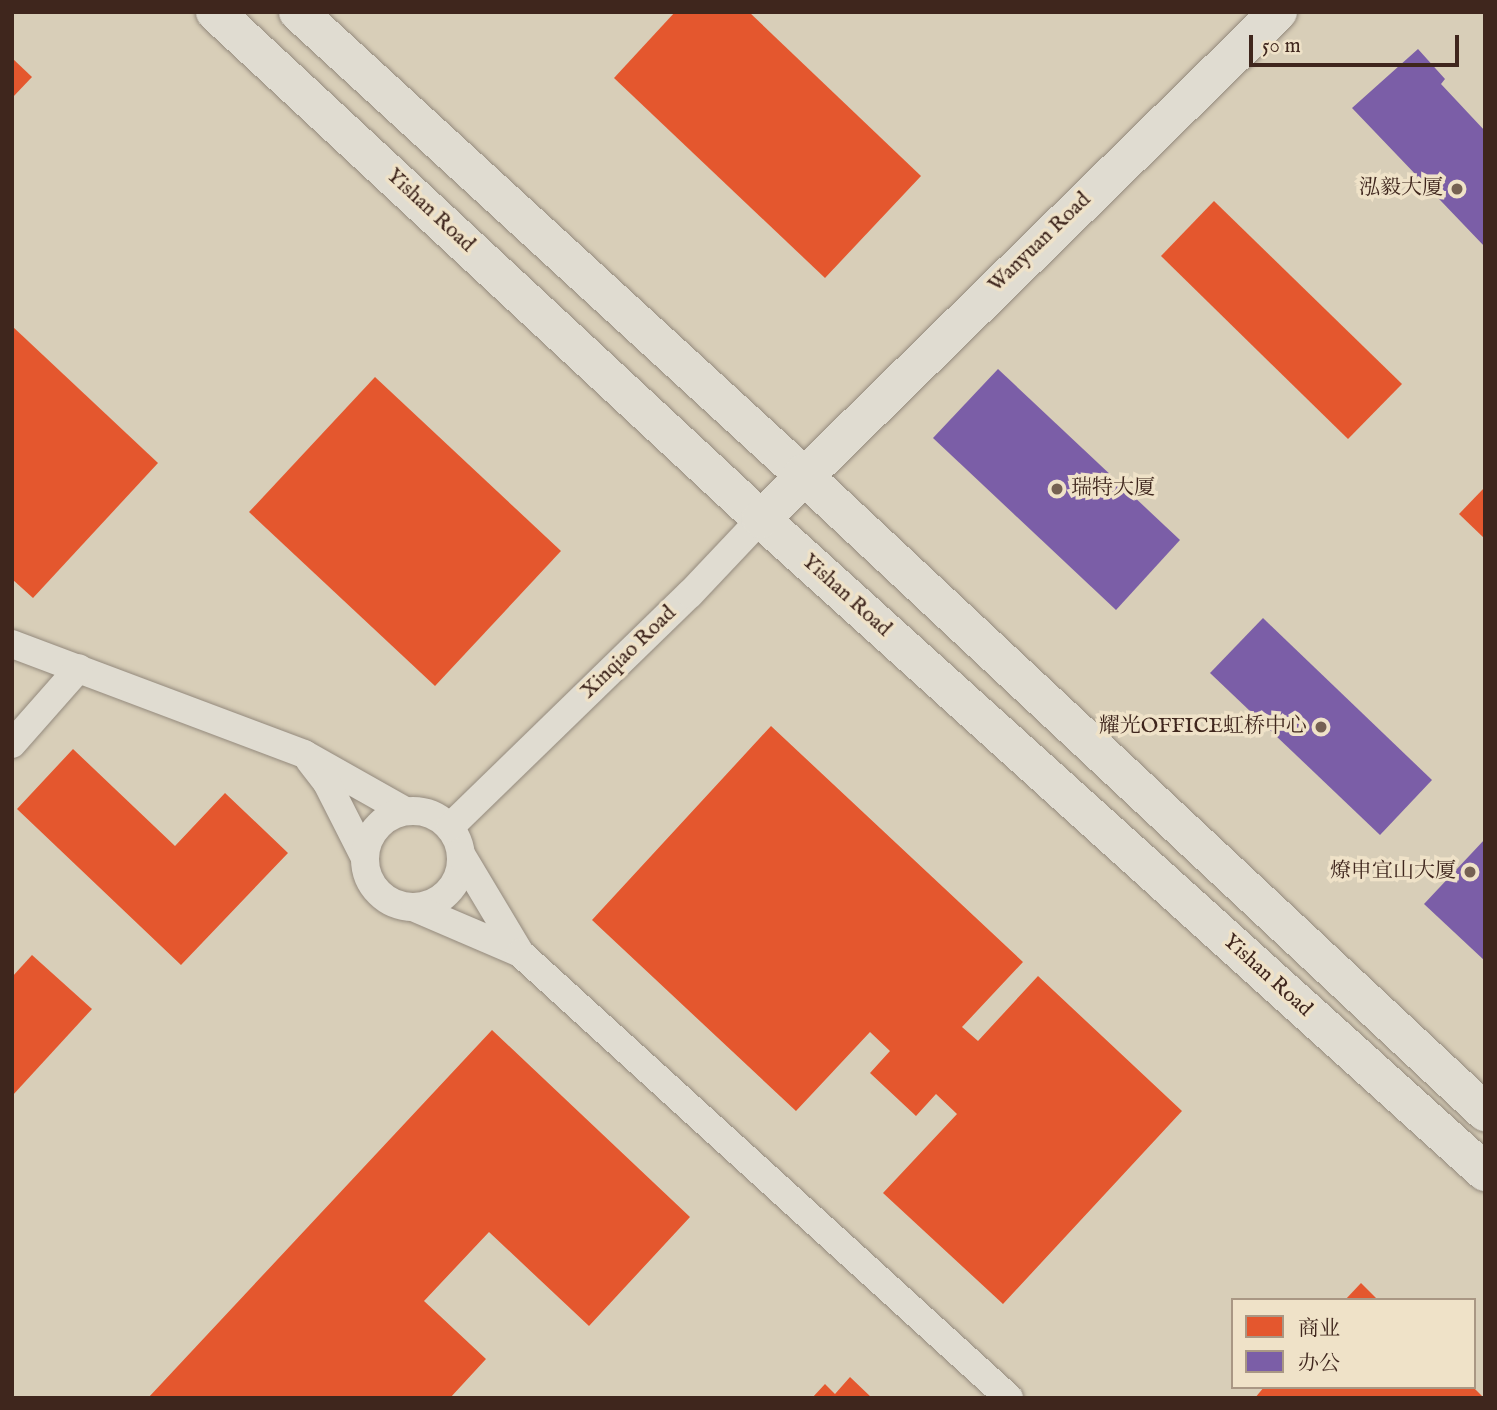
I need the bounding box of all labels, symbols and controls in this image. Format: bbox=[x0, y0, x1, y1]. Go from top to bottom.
scale bar bbox=[1252, 21, 1462, 65]
text: 50 m bbox=[1262, 33, 1301, 60]
street label: Yishan Road bbox=[381, 164, 479, 258]
place label: 泓毅大厦 bbox=[1359, 176, 1443, 202]
marker: 泓毅大厦 bbox=[1449, 181, 1465, 197]
street label: Wanyuan Road bbox=[984, 188, 1096, 298]
place label: 瑞特大厦 bbox=[1071, 476, 1155, 502]
marker: 瑞特大厦 bbox=[1049, 481, 1065, 497]
street label: Yishan Road bbox=[796, 549, 896, 643]
street label: Xinqiao Road bbox=[576, 601, 682, 705]
place label: 耀光OFFICE虹桥中心 bbox=[1099, 714, 1307, 740]
marker: 耀光OFFICE虹桥中心 bbox=[1313, 719, 1329, 735]
place label: 燎申宜山大厦 bbox=[1330, 859, 1456, 885]
marker: 燎申宜山大厦 bbox=[1462, 864, 1478, 880]
street label: Yishan Road bbox=[1217, 929, 1317, 1023]
legend bbox=[1231, 1298, 1476, 1389]
text: 商业 bbox=[1298, 1316, 1340, 1343]
text: 办公 bbox=[1298, 1351, 1340, 1378]

